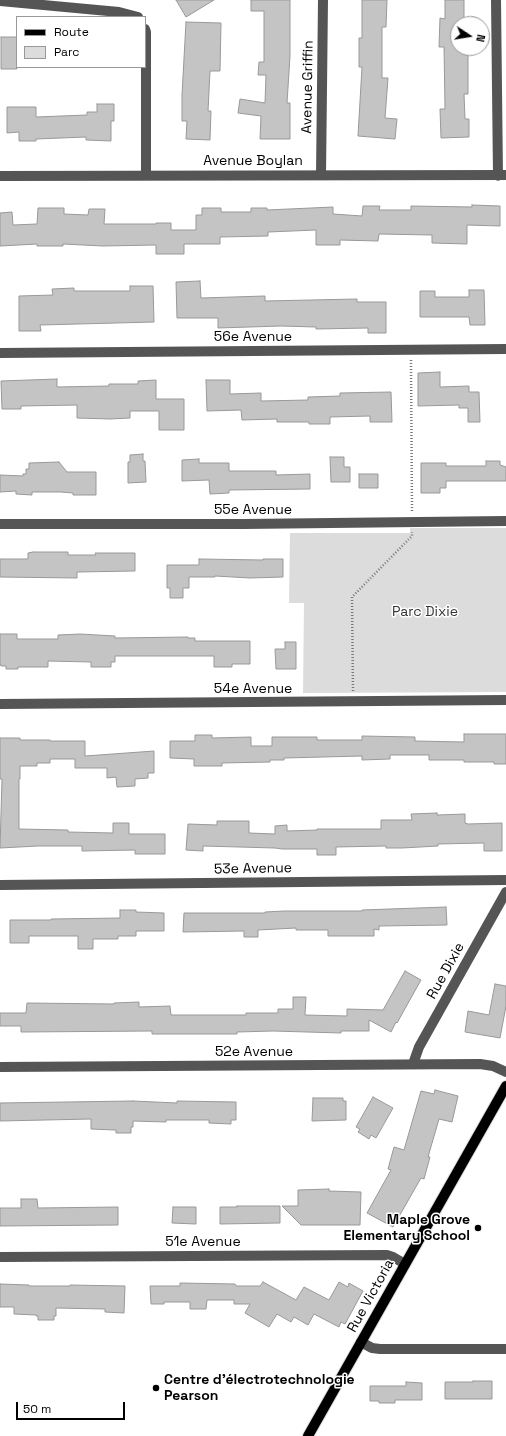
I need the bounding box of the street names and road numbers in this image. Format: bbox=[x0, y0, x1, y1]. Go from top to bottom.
street label: Avenue Griffin bbox=[299, 40, 317, 134]
street label: Avenue Boylan bbox=[203, 153, 303, 169]
street label: 56e Avenue bbox=[214, 329, 292, 345]
street label: 55e Avenue bbox=[214, 502, 292, 518]
street label: 54e Avenue bbox=[214, 681, 292, 697]
street label: 53e Avenue bbox=[214, 860, 292, 878]
street label: Rue Dixie bbox=[424, 940, 468, 1002]
street label: 52e Avenue bbox=[215, 1044, 293, 1060]
street label: 51e Avenue bbox=[165, 1234, 241, 1250]
street label: Rue Victoria bbox=[344, 1256, 398, 1336]

